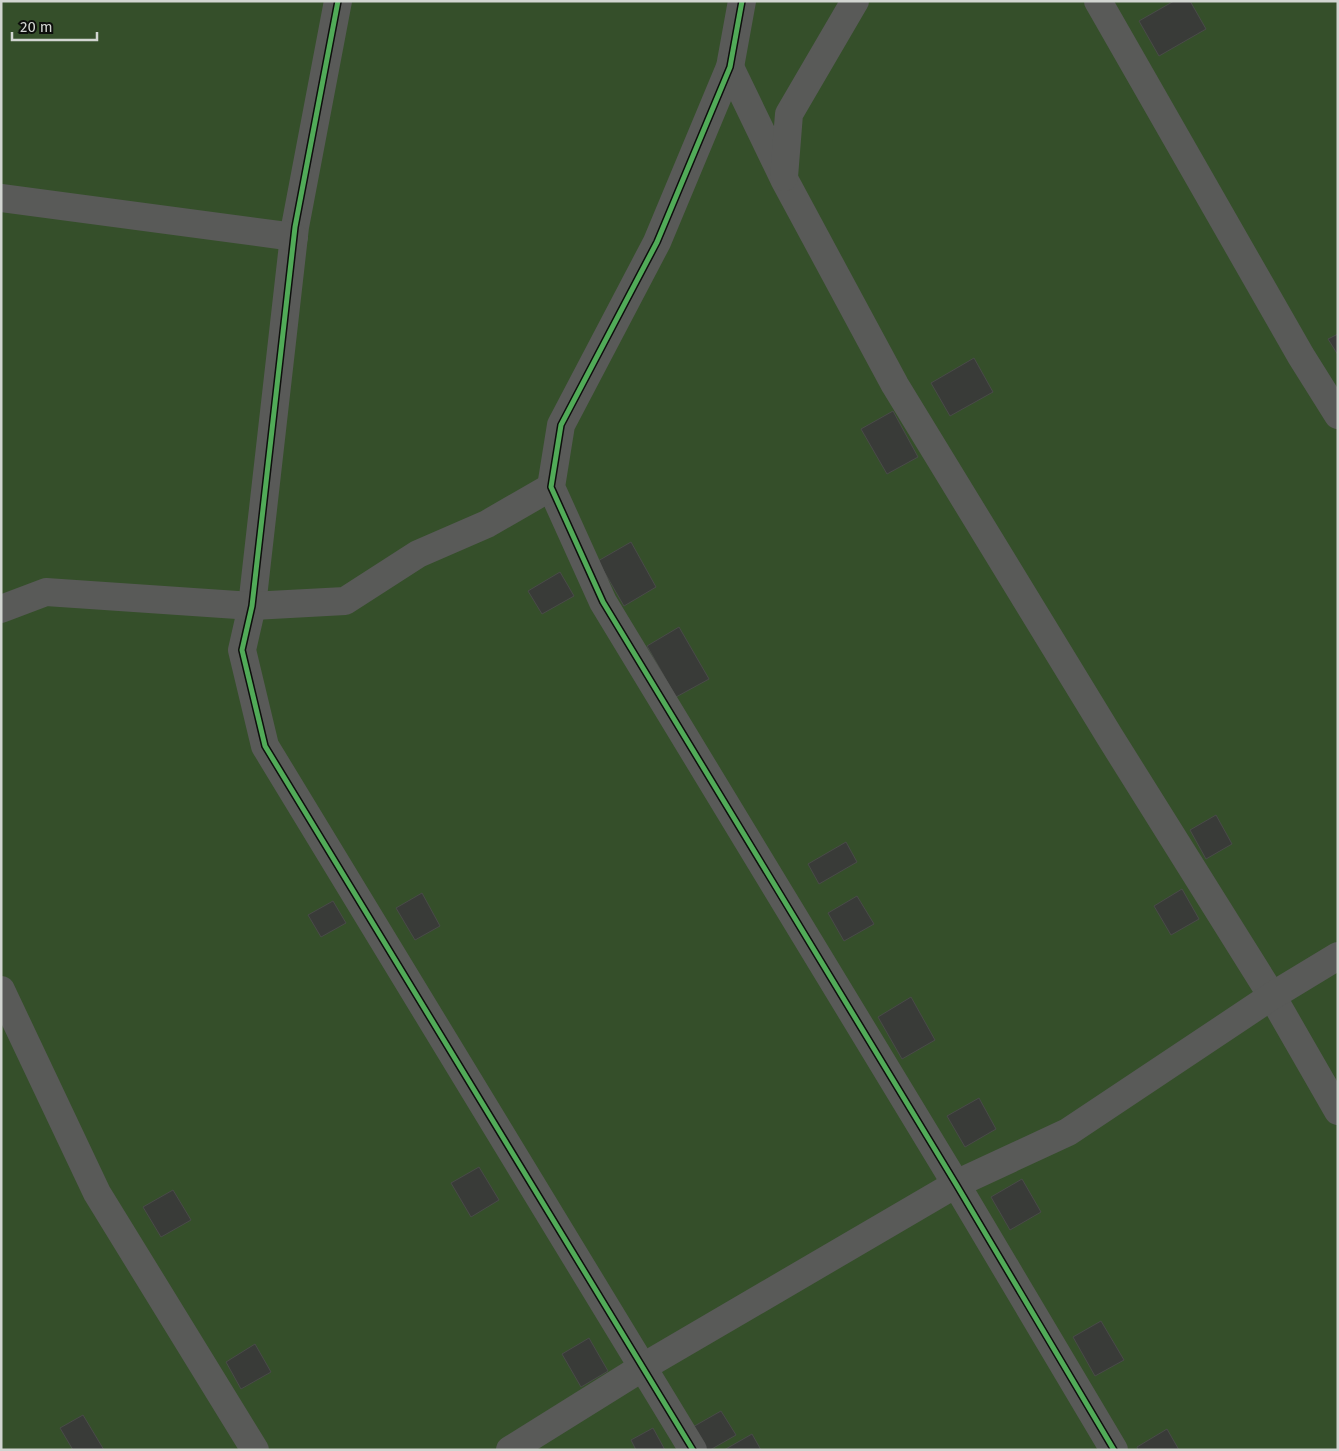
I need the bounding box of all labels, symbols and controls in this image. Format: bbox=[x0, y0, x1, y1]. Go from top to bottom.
scale bar bbox=[12, 10, 98, 42]
text: 20 m bbox=[20, 18, 53, 36]

